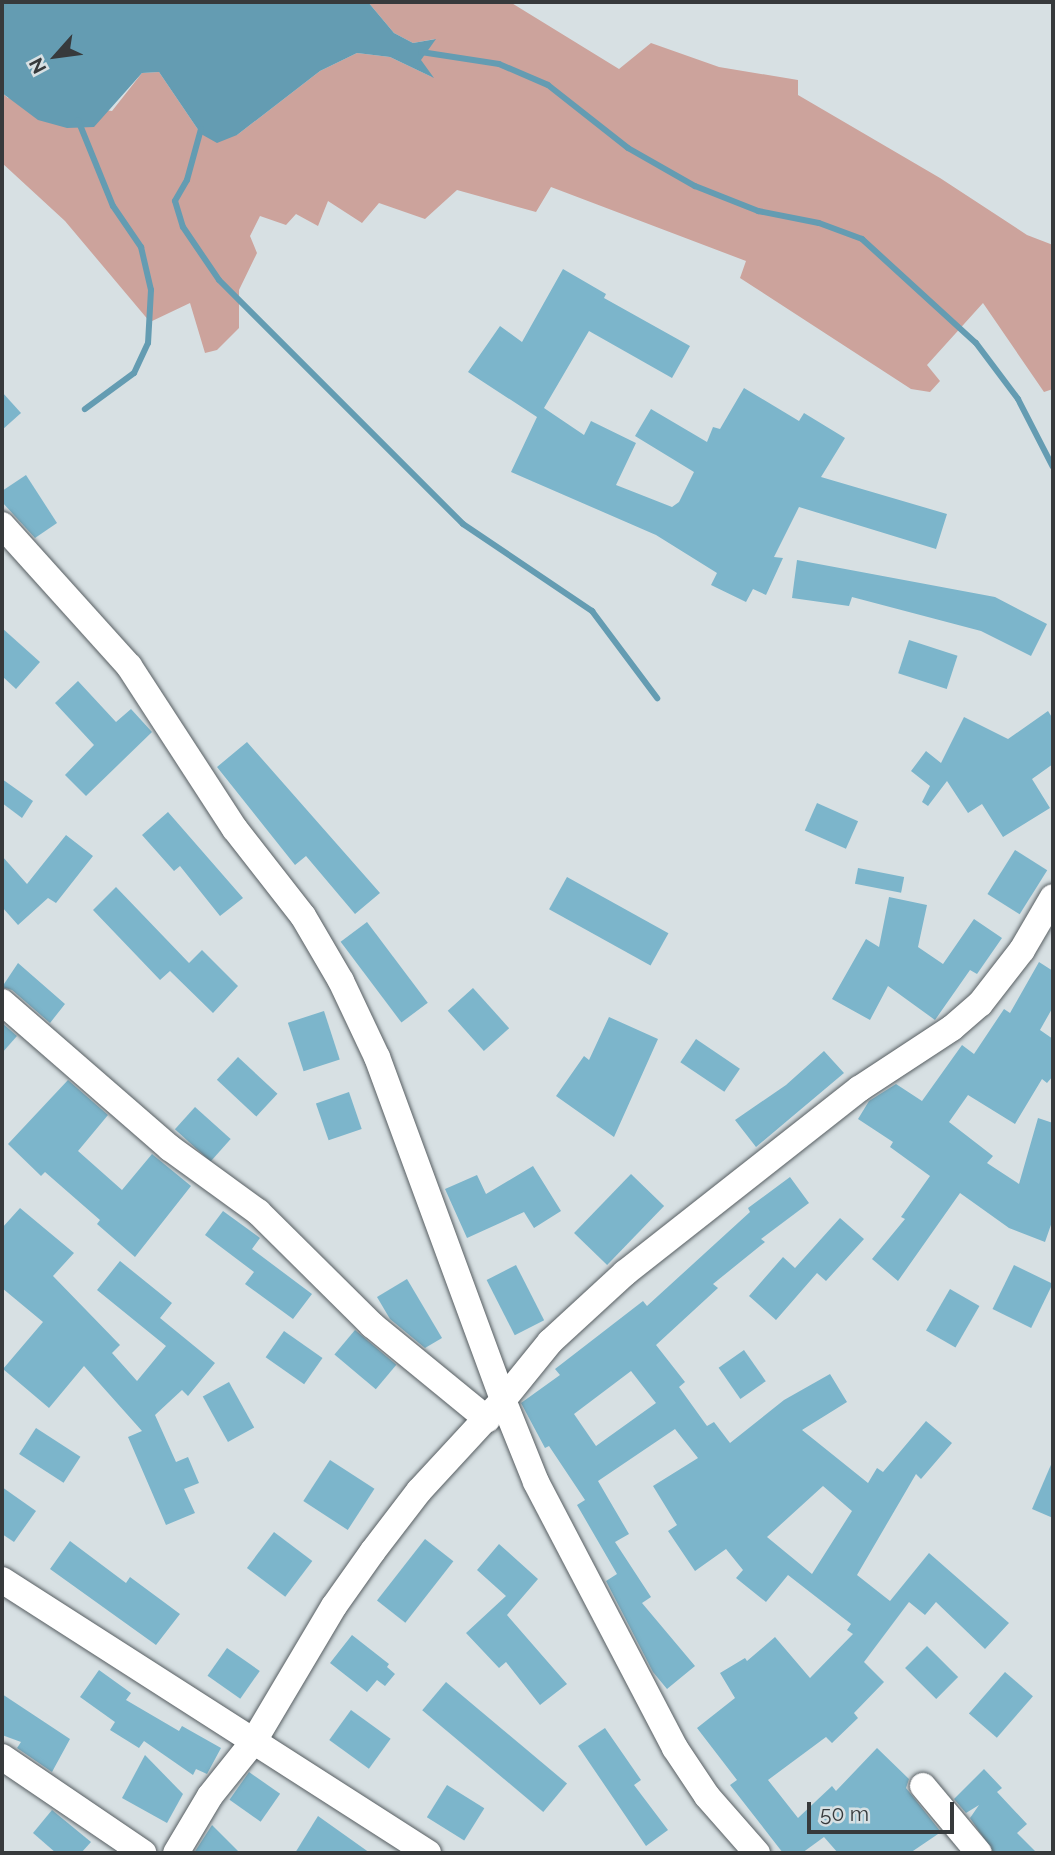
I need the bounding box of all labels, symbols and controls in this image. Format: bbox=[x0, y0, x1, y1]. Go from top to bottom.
north arrow bbox=[21, 21, 91, 91]
text: N bbox=[24, 54, 51, 77]
scale bar bbox=[810, 1788, 957, 1832]
text: 50 m bbox=[820, 1801, 869, 1826]

